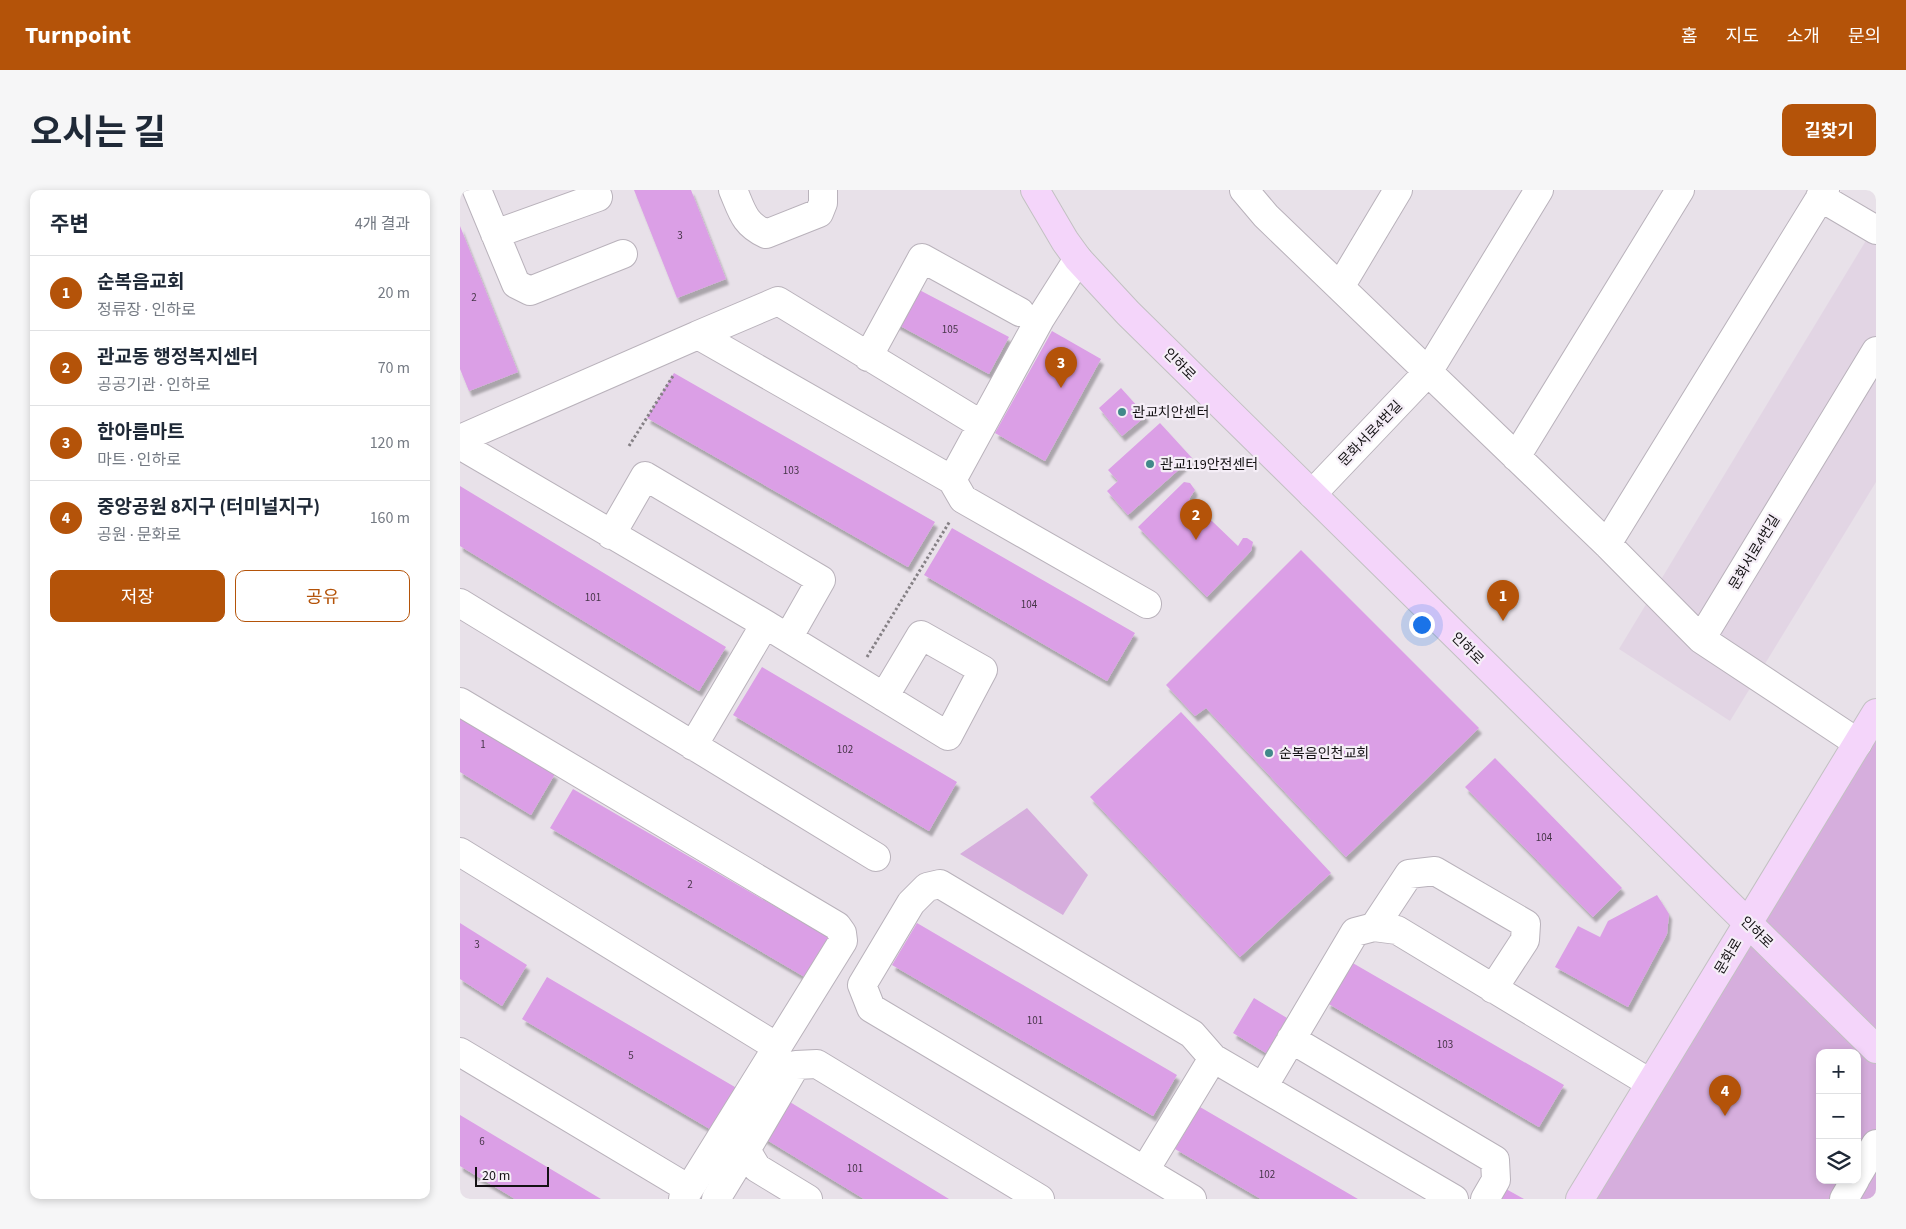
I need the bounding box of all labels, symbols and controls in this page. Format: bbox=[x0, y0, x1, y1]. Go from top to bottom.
text: Turnpoint bbox=[25, 18, 131, 53]
text: 홈 bbox=[1681, 24, 1698, 49]
text: 지도 bbox=[1726, 24, 1759, 49]
text: 소개 bbox=[1787, 24, 1820, 49]
text: 문의 bbox=[1848, 24, 1881, 49]
button: 길찾기 bbox=[1782, 104, 1876, 156]
text: 오시는 길 bbox=[30, 108, 166, 158]
text: 주변 bbox=[50, 209, 89, 239]
text: 4개 결과 bbox=[355, 213, 410, 235]
house number: 3 bbox=[677, 228, 683, 243]
text: 순복음교회 bbox=[97, 269, 184, 296]
text: 1 bbox=[62, 282, 70, 304]
text: 20 m bbox=[378, 282, 410, 304]
house number: 2 bbox=[471, 290, 477, 305]
text: 정류장 · 인하로 bbox=[97, 299, 196, 321]
house number: 105 bbox=[942, 322, 958, 337]
text: 관교동 행정복지센터 bbox=[97, 344, 258, 371]
street label: 인하로 bbox=[1159, 344, 1200, 386]
pin: 3 bbox=[1045, 347, 1077, 388]
text: 2 bbox=[62, 357, 70, 379]
text: 70 m bbox=[378, 357, 410, 379]
text: 공공기관 · 인하로 bbox=[97, 374, 210, 396]
street label: 문화서로4번길 bbox=[1334, 396, 1407, 471]
place label: 관교치안센터 bbox=[1132, 403, 1209, 423]
marker: 관교치안센터 bbox=[1116, 406, 1128, 418]
text: 한아름마트 bbox=[97, 419, 184, 446]
text: 3 bbox=[62, 432, 70, 454]
text: 120 m bbox=[370, 432, 410, 454]
text: 마트 · 인하로 bbox=[97, 449, 181, 471]
place label: 관교119안전센터 bbox=[1160, 455, 1258, 475]
marker: 관교119안전센터 bbox=[1144, 458, 1156, 470]
house number: 103 bbox=[783, 463, 799, 478]
text: 중앙공원 8지구 (터미널지구) bbox=[97, 494, 320, 521]
pin: 2 bbox=[1180, 499, 1212, 540]
text: 4 bbox=[62, 507, 70, 529]
text: 160 m bbox=[370, 507, 410, 529]
street label: 문화서로4번길 bbox=[1725, 511, 1785, 594]
text: 공원 · 문화로 bbox=[97, 524, 181, 546]
button: 저장 bbox=[50, 570, 225, 622]
button: 공유 bbox=[235, 570, 410, 622]
pin: 1 bbox=[1487, 580, 1519, 621]
house number: 101 bbox=[585, 590, 601, 605]
house number: 104 bbox=[1021, 597, 1038, 612]
your location bbox=[1409, 612, 1435, 638]
street label: 인하로 bbox=[1447, 628, 1488, 670]
house number: 1 bbox=[480, 737, 486, 752]
house number: 102 bbox=[837, 742, 853, 757]
place label: 순복음인천교회 bbox=[1279, 744, 1369, 764]
marker: 순복음인천교회 bbox=[1263, 747, 1275, 759]
house number: 104 bbox=[1536, 830, 1553, 845]
house number: 2 bbox=[687, 877, 693, 892]
street label: 인하로 bbox=[1735, 912, 1777, 953]
street label: 문화로 bbox=[1710, 935, 1747, 978]
house number: 3 bbox=[474, 937, 480, 952]
house number: 101 bbox=[1027, 1013, 1043, 1028]
house number: 103 bbox=[1437, 1037, 1453, 1052]
house number: 5 bbox=[628, 1048, 634, 1063]
map controls bbox=[1816, 1049, 1861, 1184]
button: + bbox=[1816, 1049, 1861, 1094]
pin: 4 bbox=[1709, 1075, 1741, 1116]
button: − bbox=[1816, 1094, 1861, 1139]
house number: 6 bbox=[479, 1134, 485, 1149]
button: layers bbox=[1816, 1139, 1861, 1184]
house number: 101 bbox=[847, 1161, 863, 1176]
scale bar bbox=[475, 1164, 549, 1187]
text: 20 m bbox=[482, 1166, 510, 1186]
house number: 102 bbox=[1259, 1167, 1275, 1182]

